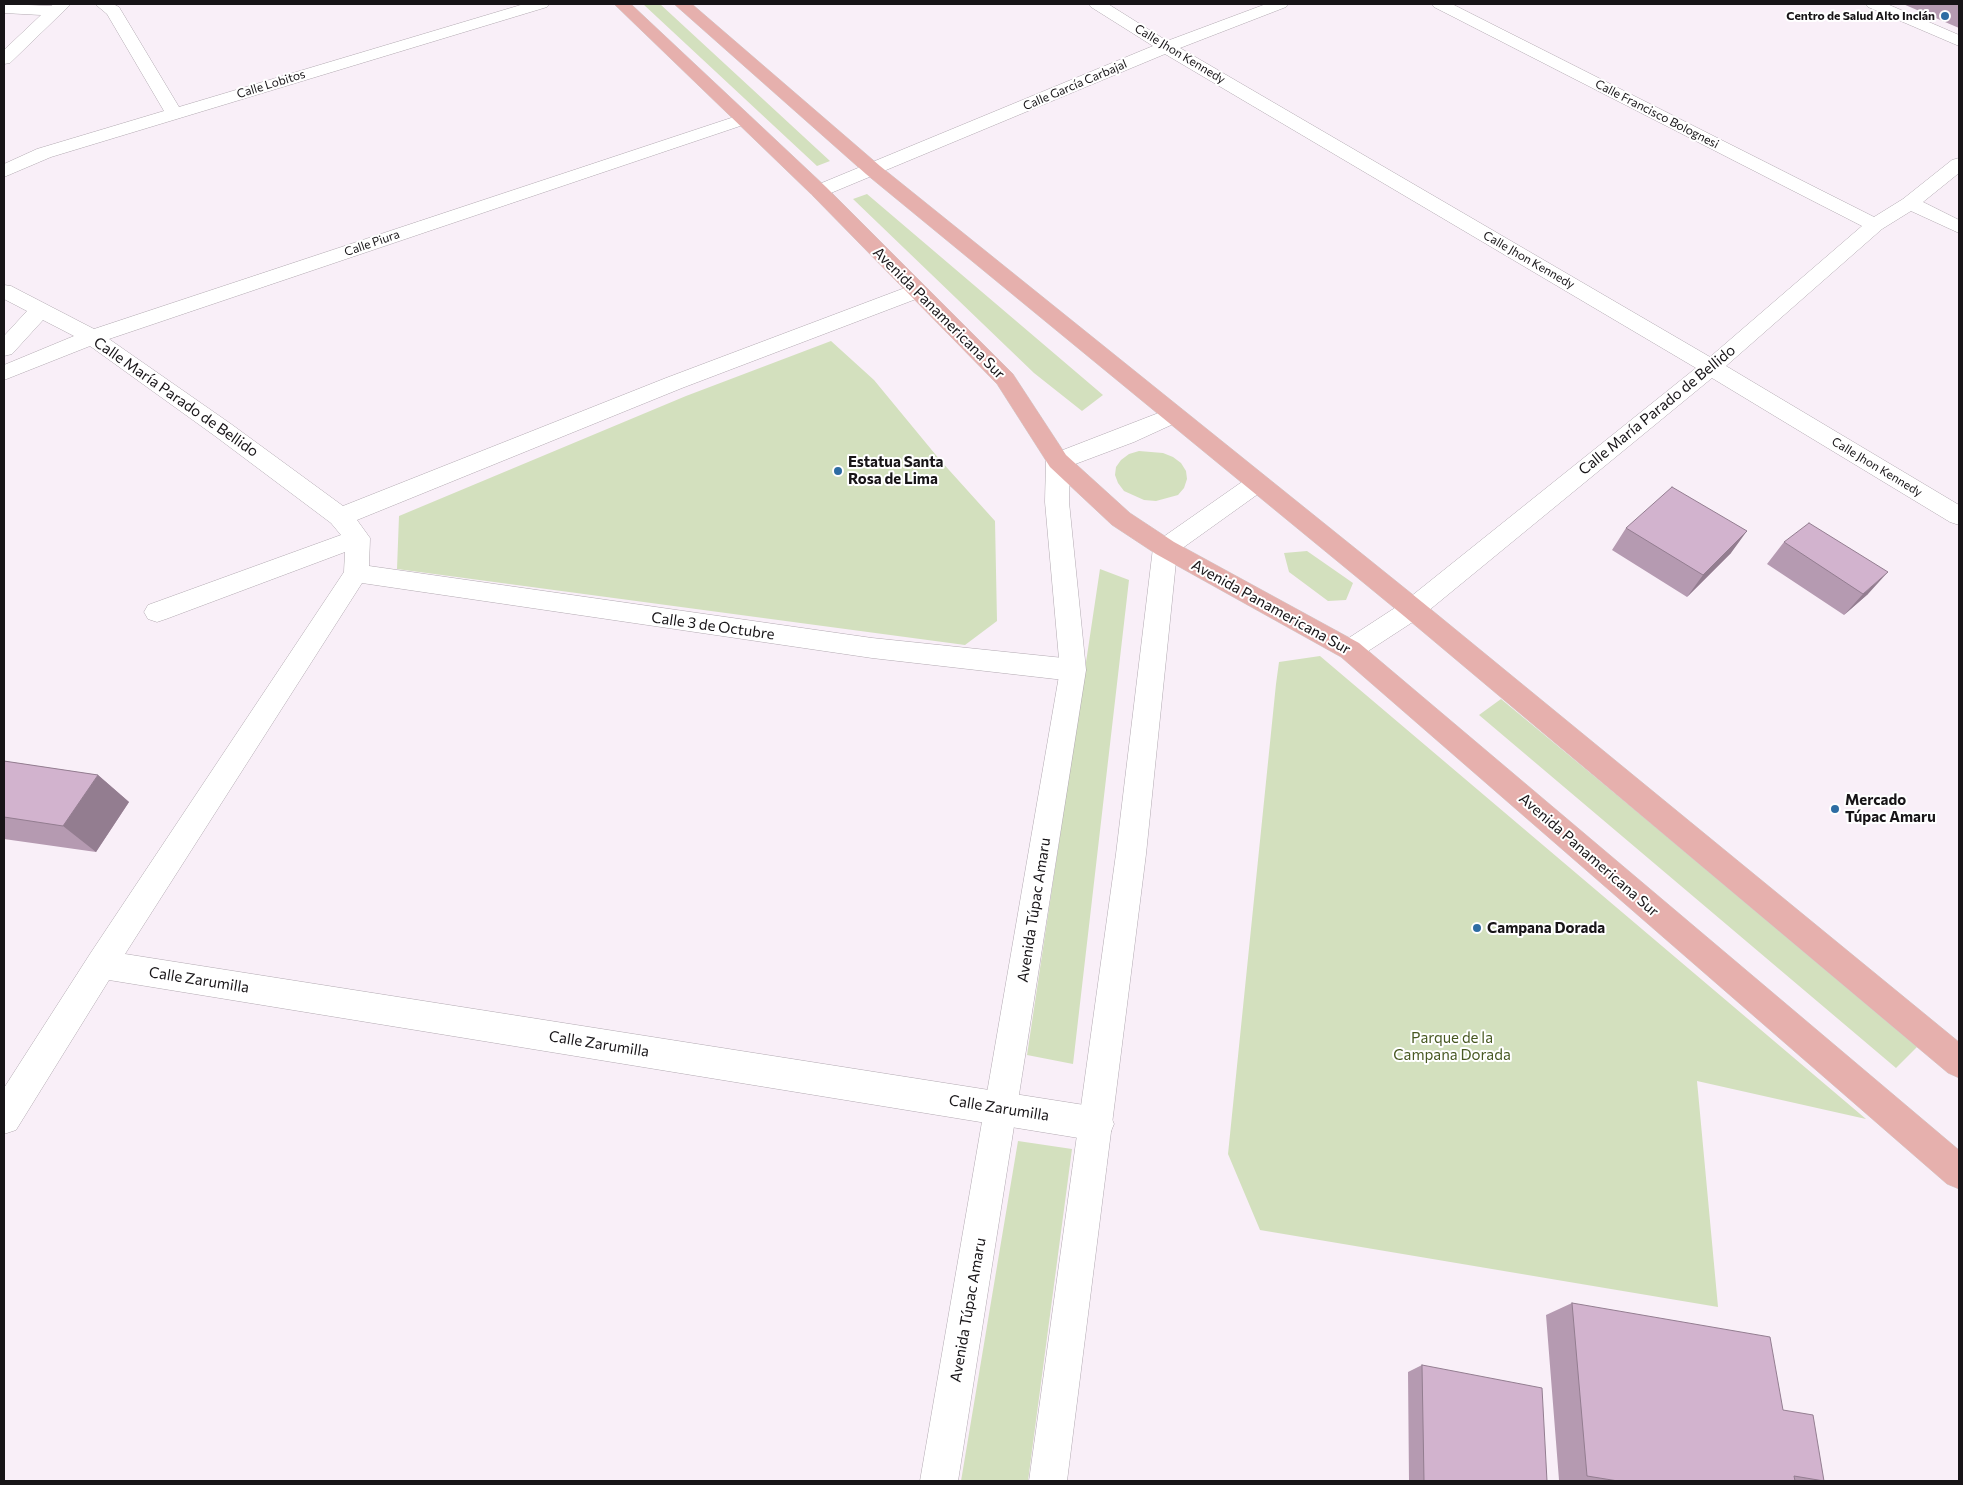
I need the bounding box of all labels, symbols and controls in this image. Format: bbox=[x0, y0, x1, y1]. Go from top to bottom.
place label: Centro de Salud Alto Inclán bbox=[1786, 9, 1935, 23]
marker: Centro de Salud Alto Inclán bbox=[1939, 10, 1951, 22]
street label: Calle Jhon Kennedy bbox=[1132, 21, 1228, 87]
street label: Calle García Carbajal bbox=[1021, 57, 1129, 113]
street label: Calle Lobitos bbox=[235, 67, 307, 101]
street label: Calle Francisco Bolognesi bbox=[1593, 76, 1721, 152]
street label: Calle Piura bbox=[342, 227, 402, 259]
street label: Calle Jhon Kennedy bbox=[1481, 228, 1577, 292]
street label: Avenida Panamericana Sur bbox=[869, 243, 1009, 383]
street label: Calle María Parado de Bellido bbox=[90, 333, 262, 461]
street label: Calle María Parado de Bellido bbox=[1575, 341, 1739, 479]
street label: Calle Jhon Kennedy bbox=[1829, 434, 1925, 500]
place label: Estatua Santa Rosa de Lima bbox=[848, 453, 943, 488]
marker: Estatua Santa Rosa de Lima bbox=[832, 465, 844, 477]
street label: Avenida Panamericana Sur bbox=[1188, 556, 1354, 658]
street label: Calle 3 de Octubre bbox=[650, 608, 776, 644]
street label: Avenida Panamericana Sur bbox=[1515, 789, 1663, 921]
place label: Mercado Túpac Amaru bbox=[1845, 791, 1936, 826]
marker: Mercado Túpac Amaru bbox=[1829, 803, 1841, 815]
street label: Avenida Túpac Amaru bbox=[1014, 836, 1054, 984]
place label: Campana Dorada bbox=[1487, 919, 1605, 937]
marker: Campana Dorada bbox=[1471, 922, 1483, 934]
street label: Calle Zarumilla bbox=[148, 963, 250, 997]
street label: Calle Zarumilla bbox=[548, 1027, 650, 1061]
park label: Parque de la Campana Dorada bbox=[1393, 1029, 1511, 1064]
street label: Calle Zarumilla bbox=[948, 1091, 1050, 1125]
street label: Avenida Túpac Amaru bbox=[946, 1236, 990, 1384]

